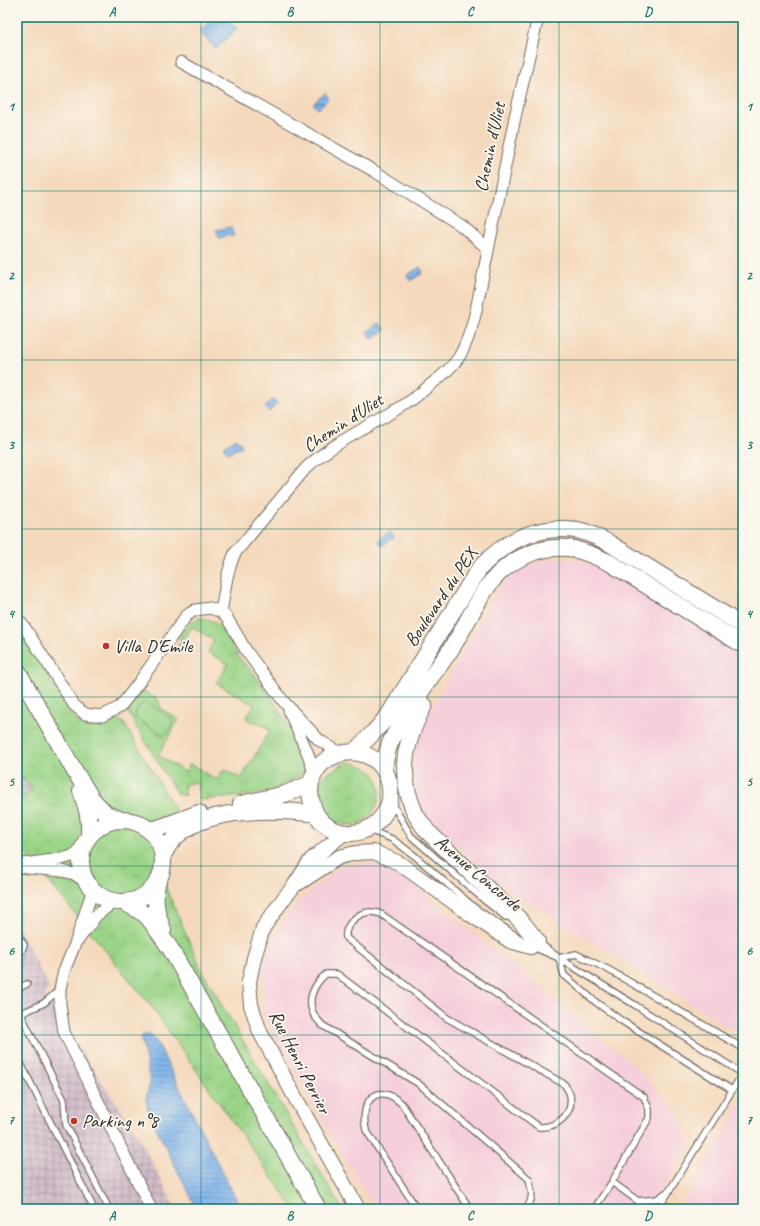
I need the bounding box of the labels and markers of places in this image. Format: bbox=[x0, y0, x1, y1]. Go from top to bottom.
place label: Villa D'Emile bbox=[114, 634, 194, 658]
marker: Villa D'Emile bbox=[101, 641, 111, 651]
place label: Parking n°8 bbox=[82, 1109, 161, 1133]
marker: Parking n°8 bbox=[69, 1116, 79, 1126]

